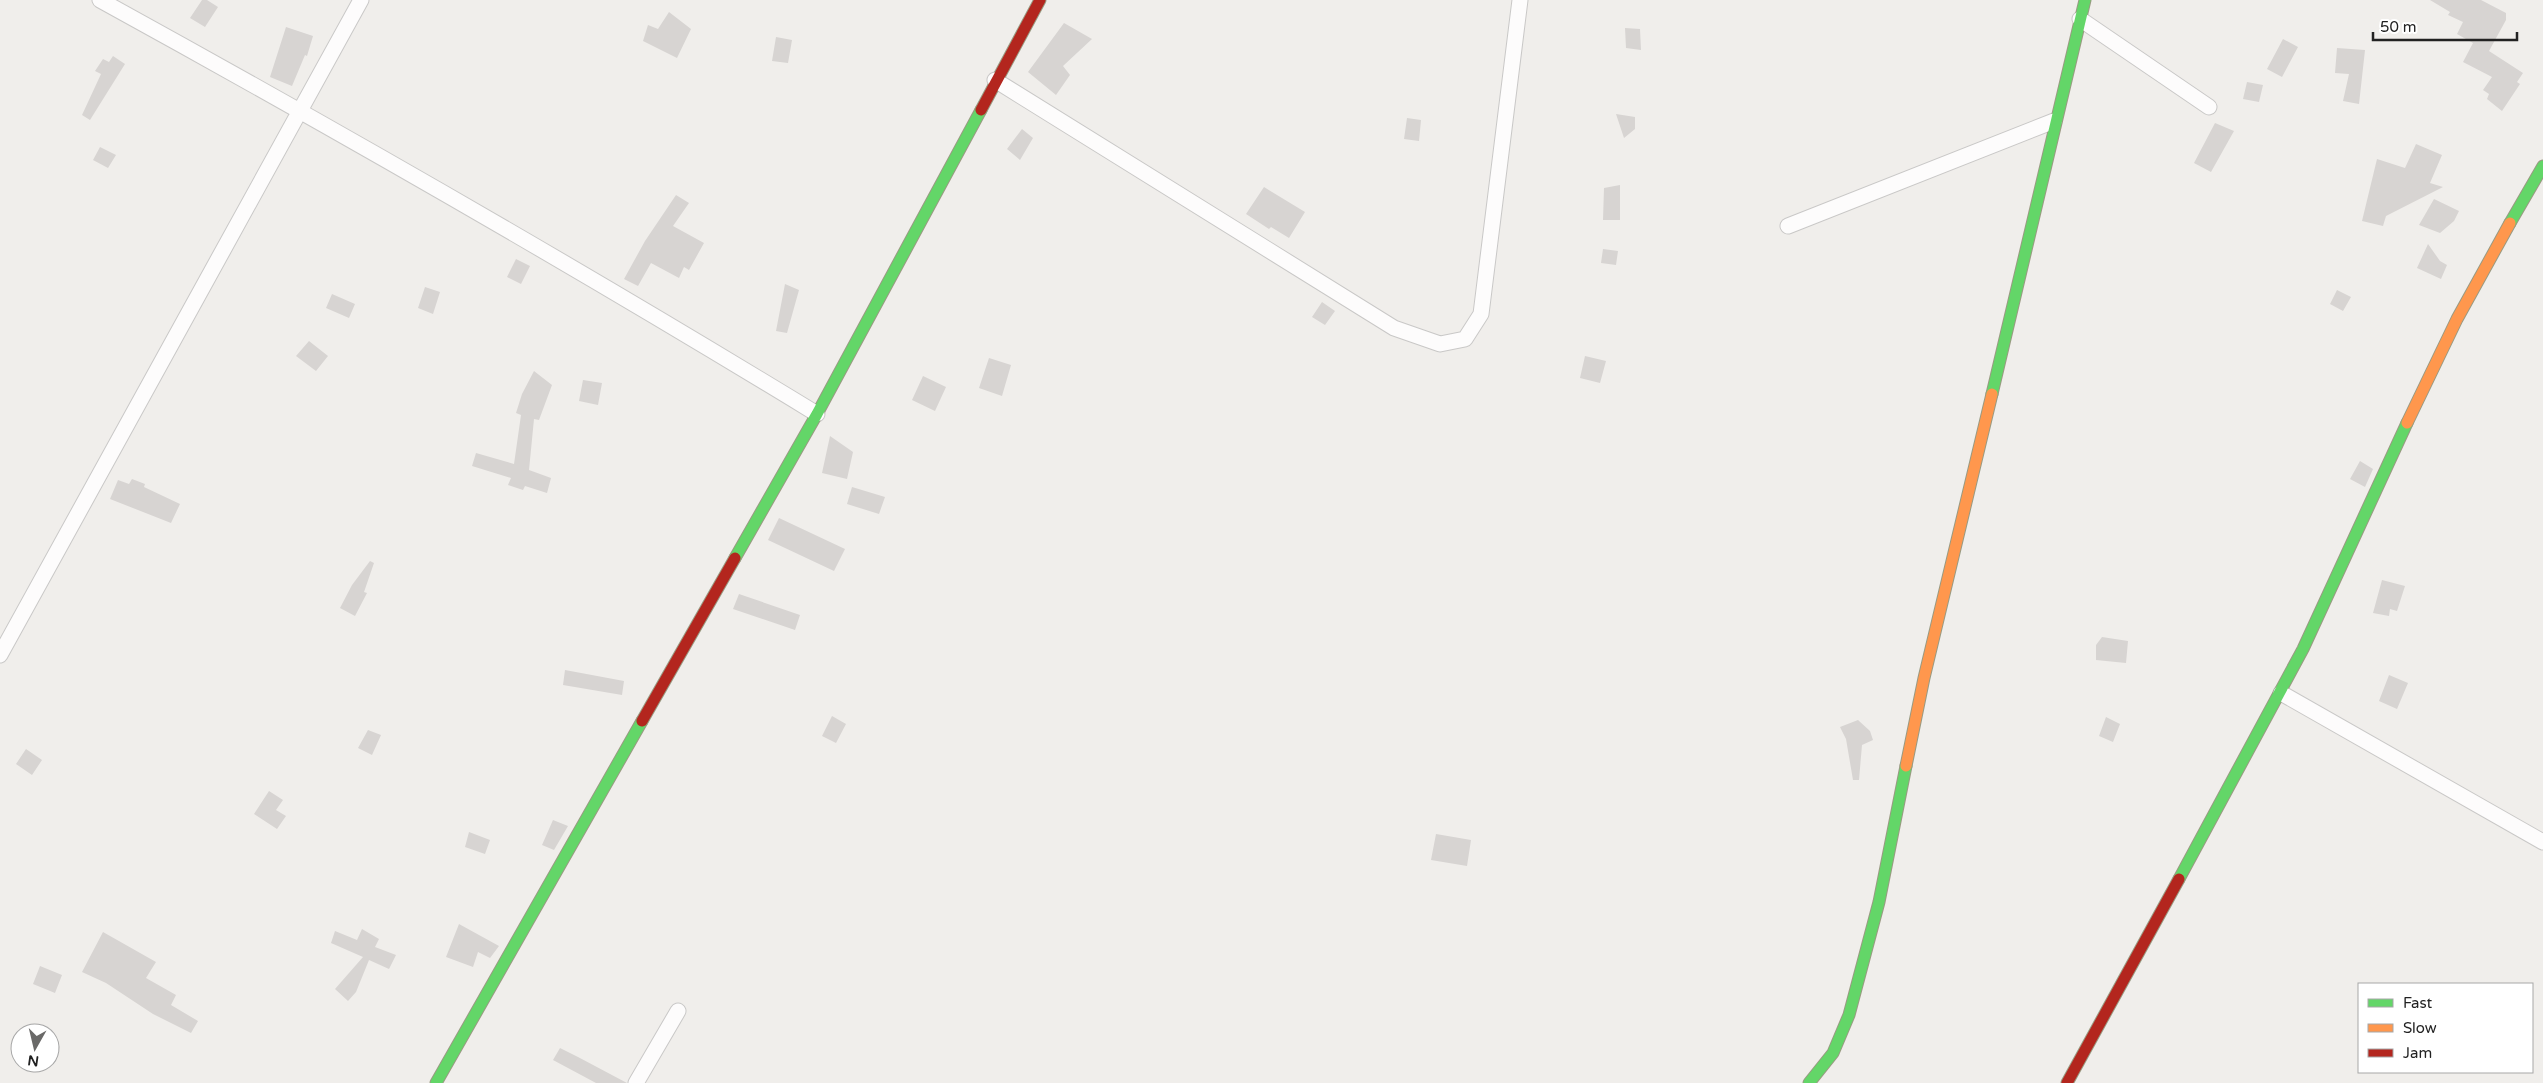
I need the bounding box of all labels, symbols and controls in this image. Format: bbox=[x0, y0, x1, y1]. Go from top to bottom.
scale bar bbox=[2373, 10, 2517, 42]
text: 50 m bbox=[2380, 18, 2417, 36]
legend bbox=[2358, 983, 2533, 1073]
text: Fast bbox=[2403, 994, 2433, 1012]
text: Slow bbox=[2403, 1019, 2437, 1037]
north arrow bbox=[10, 1023, 60, 1073]
text: Jam bbox=[2403, 1044, 2432, 1062]
text: N bbox=[27, 1051, 40, 1070]

